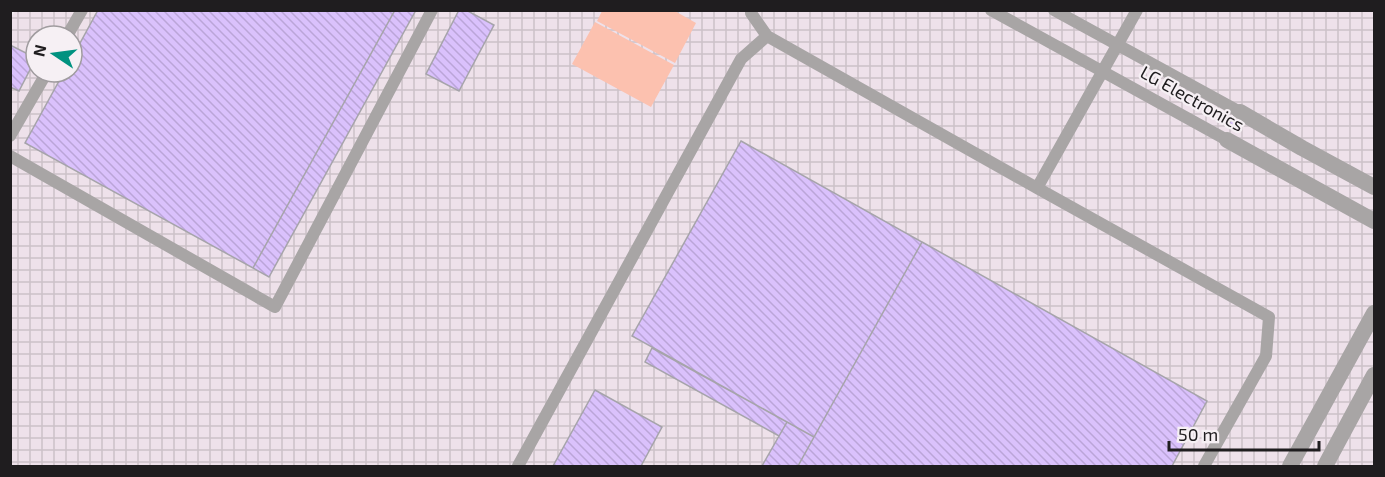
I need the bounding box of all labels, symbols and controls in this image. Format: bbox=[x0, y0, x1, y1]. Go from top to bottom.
north arrow bbox=[24, 24, 84, 84]
text: N bbox=[28, 43, 49, 58]
street label: LG Electronics bbox=[1137, 61, 1248, 136]
scale bar bbox=[1169, 414, 1319, 452]
text: 50 m bbox=[1178, 423, 1218, 445]

